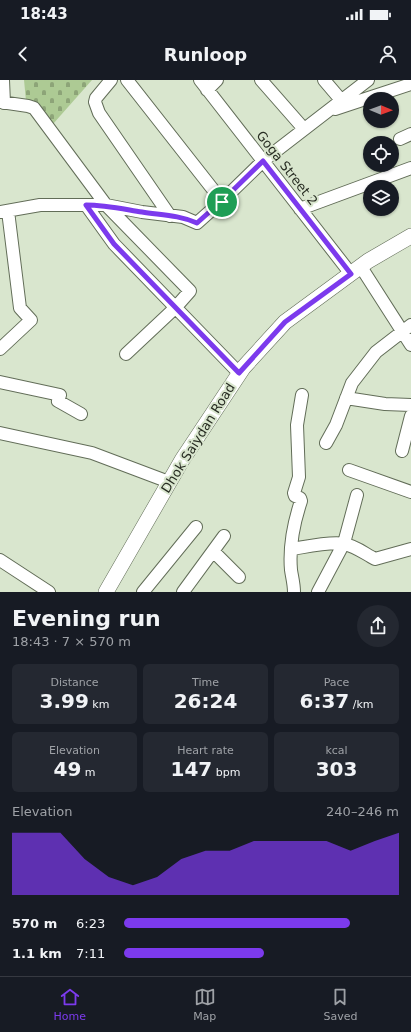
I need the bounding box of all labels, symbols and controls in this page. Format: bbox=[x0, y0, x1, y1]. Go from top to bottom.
text: 18:43 bbox=[20, 5, 68, 23]
icon: back bbox=[12, 43, 34, 65]
icon: person bbox=[377, 43, 399, 65]
text: Runloop bbox=[164, 44, 247, 65]
north arrow bbox=[363, 92, 399, 128]
map controls bbox=[363, 92, 399, 216]
street label: Goga Street 2 bbox=[253, 128, 321, 208]
button: locate bbox=[363, 136, 399, 172]
button: layers bbox=[363, 180, 399, 216]
pin bbox=[205, 185, 239, 219]
icon: arrive bbox=[211, 191, 233, 213]
street label: Dhok Saiydan Road bbox=[158, 380, 238, 496]
button: share bbox=[357, 605, 399, 647]
text: Evening run bbox=[12, 606, 161, 631]
text: 18:43 · 7 × 570 m bbox=[12, 634, 131, 649]
text: Distance bbox=[50, 676, 99, 689]
text: Time bbox=[192, 676, 219, 689]
text: Pace bbox=[324, 676, 349, 689]
text: 3.99 bbox=[40, 689, 89, 713]
text: 26:24 bbox=[174, 689, 237, 713]
text: 6:37 bbox=[299, 689, 349, 713]
text: km bbox=[89, 698, 109, 711]
text: /km bbox=[349, 698, 374, 711]
text: Elevation bbox=[49, 744, 100, 757]
text: Heart rate bbox=[177, 744, 234, 757]
text: kcal bbox=[325, 744, 348, 757]
text: 49 bbox=[53, 757, 81, 781]
text: 147 bbox=[171, 757, 212, 781]
text: 303 bbox=[316, 757, 357, 781]
text: m bbox=[81, 766, 96, 779]
text: bpm bbox=[212, 766, 240, 779]
text: Elevation bbox=[12, 804, 72, 819]
text: 240–246 m bbox=[326, 804, 399, 819]
text: 570 m bbox=[12, 916, 57, 931]
text: 6:23 bbox=[76, 916, 105, 931]
text: 1.1 km bbox=[12, 946, 62, 961]
text: 7:11 bbox=[76, 946, 105, 961]
tab: Home bbox=[54, 986, 86, 1023]
tab: Map bbox=[193, 986, 216, 1023]
tab: Saved bbox=[323, 986, 357, 1023]

